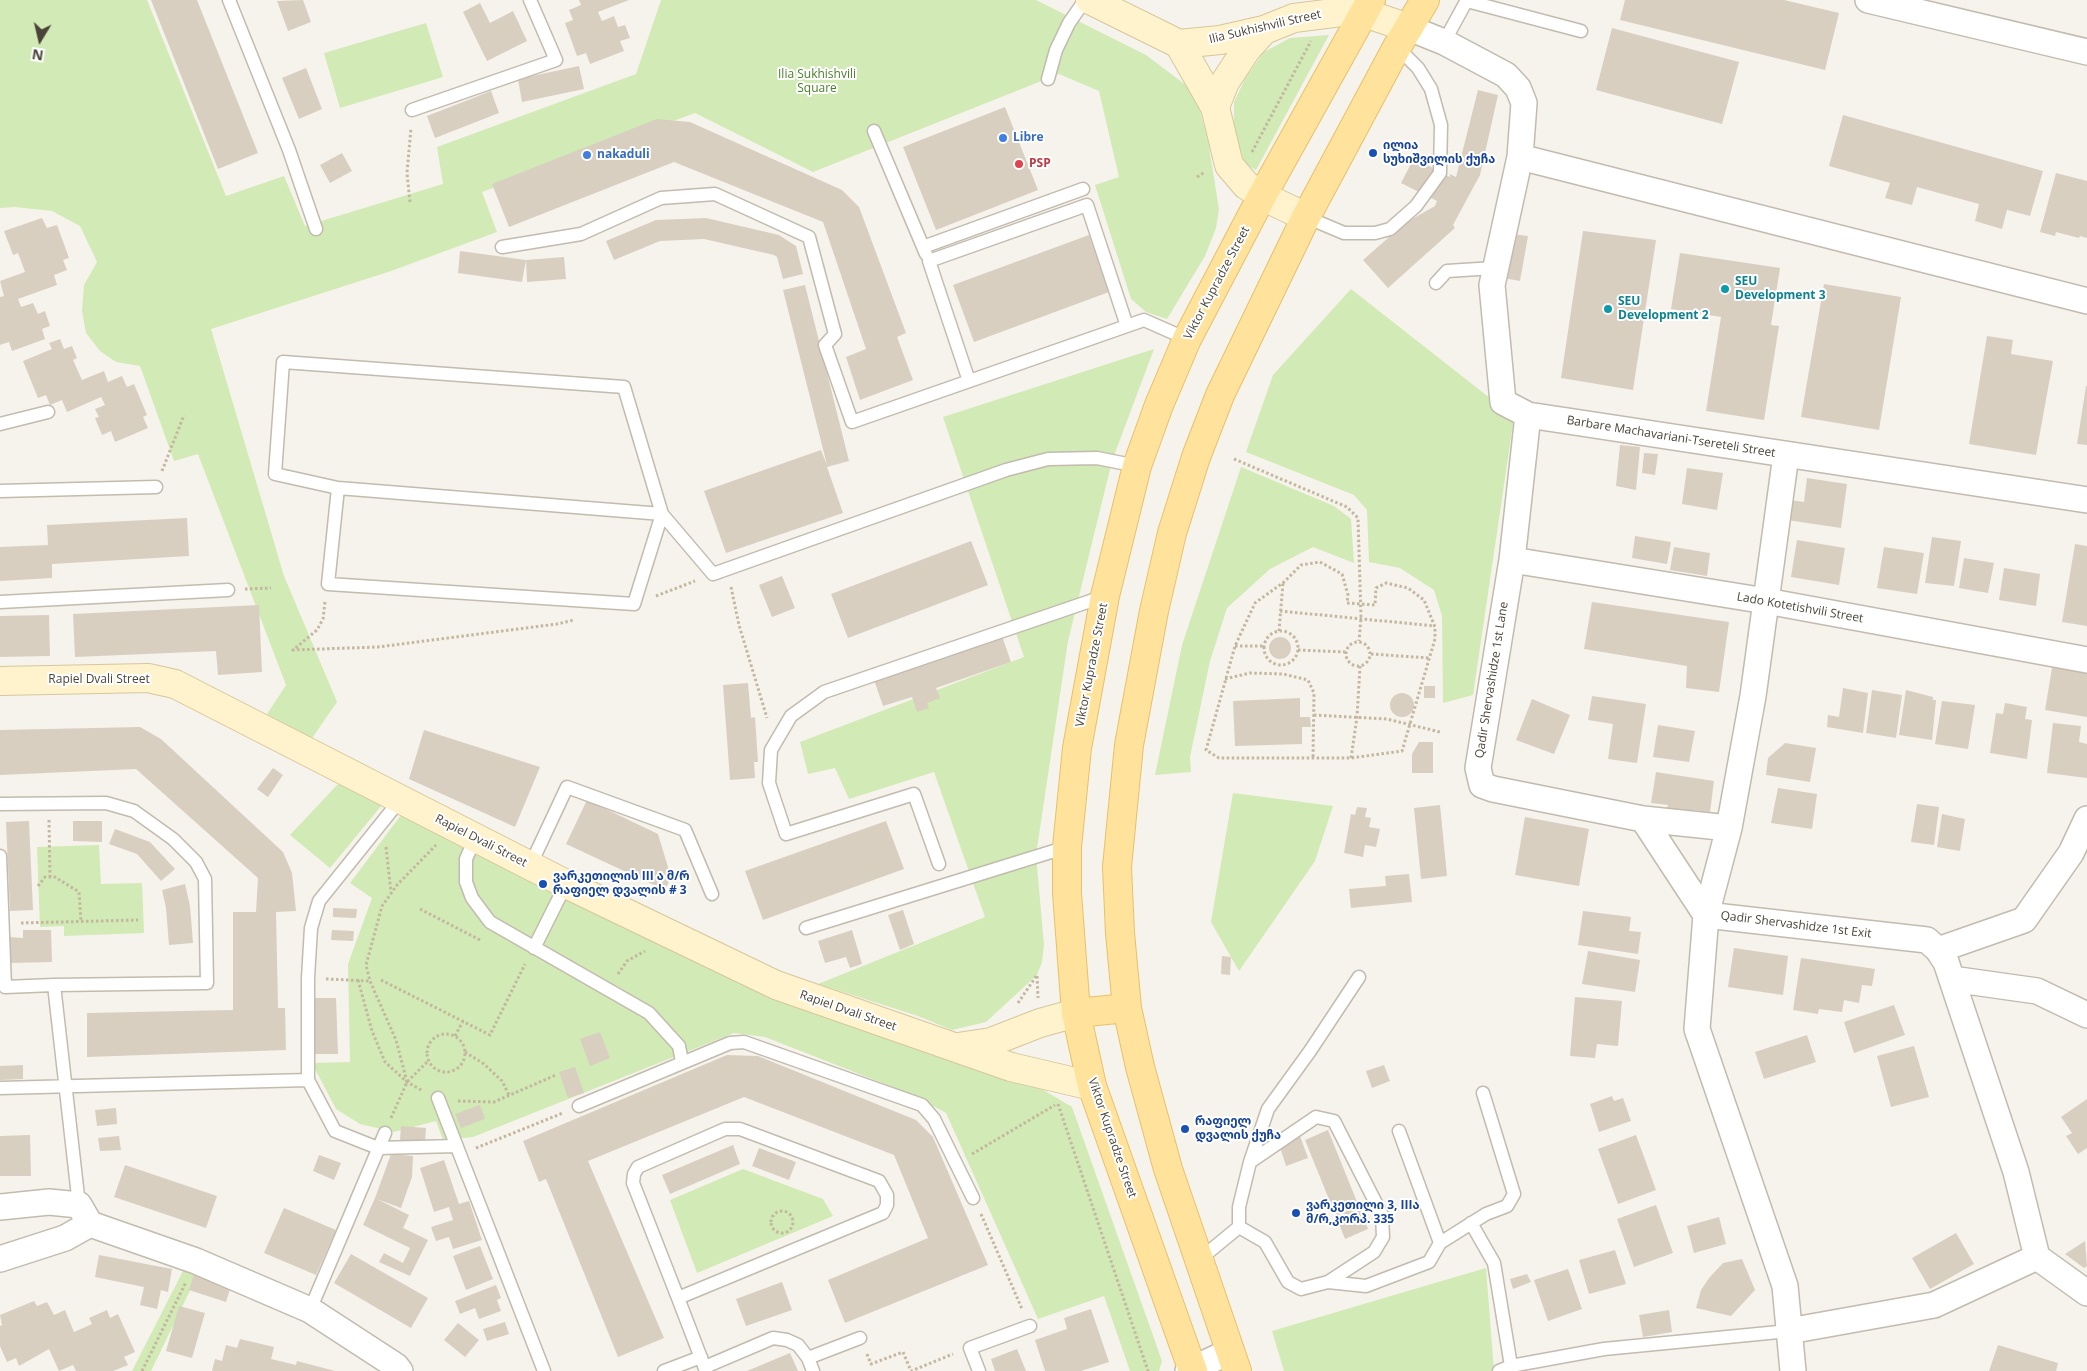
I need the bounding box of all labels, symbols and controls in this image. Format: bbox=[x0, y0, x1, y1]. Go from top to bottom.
street label: Ilia Sukhishvili Street bbox=[1208, 7, 1322, 47]
north arrow bbox=[15, 15, 65, 65]
text: N bbox=[30, 45, 45, 66]
park label: Ilia Sukhishvili Square bbox=[778, 68, 856, 96]
place label: Libre bbox=[1013, 131, 1044, 145]
marker: Libre bbox=[997, 132, 1009, 144]
place label: ილია სუხიშვილის ქუჩა bbox=[1383, 139, 1495, 167]
marker: ილია სუხიშვილის ქუჩა bbox=[1367, 147, 1379, 159]
place label: nakaduli bbox=[597, 148, 650, 162]
marker: nakaduli bbox=[581, 149, 593, 161]
place label: PSP bbox=[1029, 157, 1051, 171]
marker: PSP bbox=[1013, 158, 1025, 170]
street label: Viktor Kupradze Street bbox=[1181, 224, 1253, 342]
place label: SEU Development 3 bbox=[1735, 275, 1826, 303]
marker: SEU Development 3 bbox=[1719, 283, 1731, 295]
place label: SEU Development 2 bbox=[1618, 295, 1709, 323]
marker: SEU Development 2 bbox=[1602, 303, 1614, 315]
street label: Barbare Machavariani-Tsereteli Street bbox=[1566, 413, 1776, 461]
street label: Lado Kotetishvili Street bbox=[1736, 590, 1864, 626]
street label: Qadir Shervashidze 1st Lane bbox=[1472, 601, 1512, 759]
street label: Viktor Kupradze Street bbox=[1073, 602, 1111, 728]
street label: Rapiel Dvali Street bbox=[48, 673, 150, 687]
street label: Rapiel Dvali Street bbox=[433, 812, 529, 870]
place label: ვარკეთილის III ა მ/რ რაფიელ დვალის # 3 bbox=[553, 870, 690, 898]
marker: ვარკეთილის III ა მ/რ რაფიელ დვალის # 3 bbox=[537, 878, 549, 890]
street label: Qadir Shervashidze 1st Exit bbox=[1720, 909, 1872, 941]
street label: Rapiel Dvali Street bbox=[798, 988, 898, 1034]
street label: Viktor Kupradze Street bbox=[1085, 1076, 1139, 1200]
place label: რაფიელ დვალის ქუჩა bbox=[1195, 1115, 1281, 1143]
marker: რაფიელ დვალის ქუჩა bbox=[1179, 1123, 1191, 1135]
place label: ვარკეთილი 3, IIIა მ/რ,კორპ. 335 bbox=[1306, 1199, 1419, 1227]
marker: ვარკეთილი 3, IIIა მ/რ,კორპ. 335 bbox=[1290, 1207, 1302, 1219]

